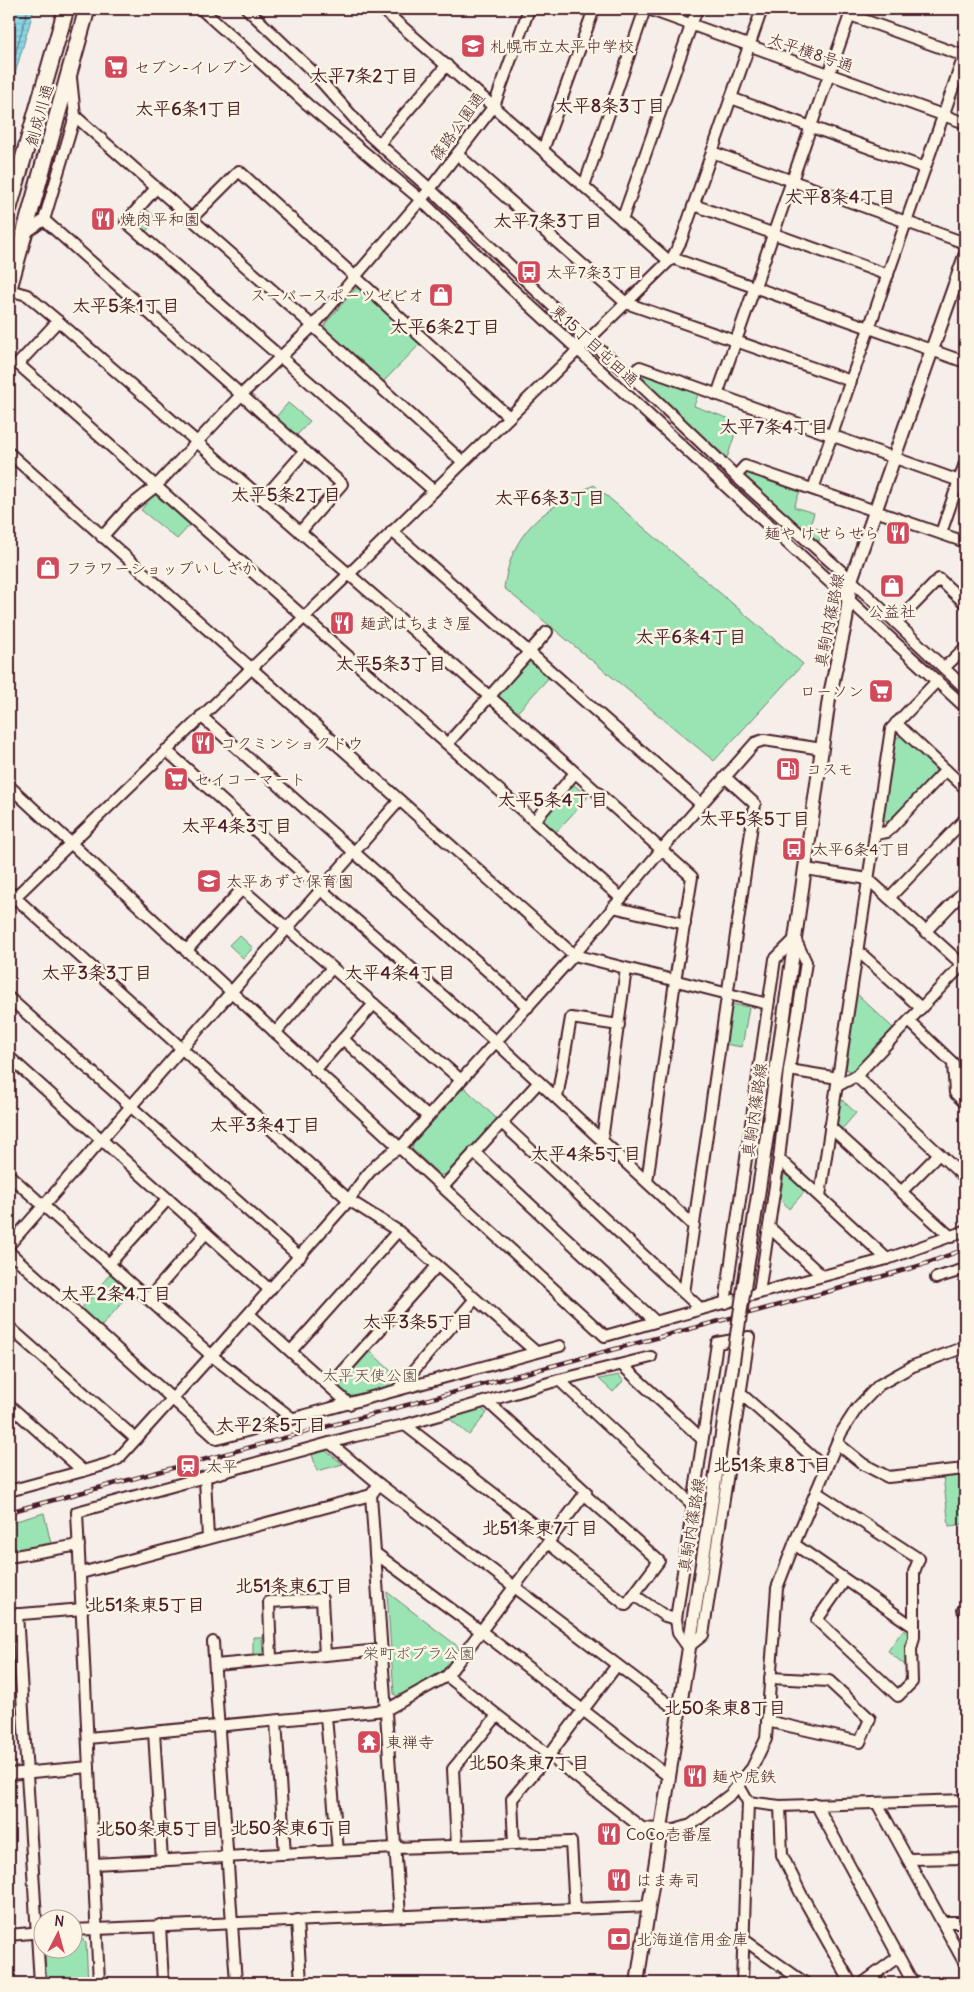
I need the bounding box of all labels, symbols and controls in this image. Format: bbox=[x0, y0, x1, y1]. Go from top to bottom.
street label: 太平横8号通 bbox=[766, 28, 856, 76]
school or university icon: 札幌市立太平中学校 bbox=[460, 33, 486, 59]
place label: 札幌市立太平中学校 bbox=[490, 36, 634, 56]
supermarket icon: セブン-イレブン bbox=[103, 54, 129, 80]
place label: セブン-イレブン bbox=[134, 57, 253, 77]
district label: 太平7条2丁目 bbox=[310, 64, 418, 87]
street label: 創成川通 bbox=[21, 81, 57, 149]
street label: 篠路公園通 bbox=[425, 88, 489, 164]
district label: 太平8条3丁目 bbox=[555, 94, 665, 117]
district label: 太平6条1丁目 bbox=[135, 97, 243, 120]
district label: 太平8条4丁目 bbox=[785, 185, 895, 208]
restaurant icon: 焼肉平和園 bbox=[90, 206, 116, 232]
place label: 焼肉平和園 bbox=[120, 209, 200, 229]
district label: 太平7条3丁目 bbox=[493, 209, 603, 232]
bus stop icon: 太平7条3丁目 bbox=[516, 259, 542, 285]
place label: 太平7条3丁目 bbox=[546, 262, 643, 282]
shop icon: スーパースポーツゼビオ bbox=[428, 282, 454, 308]
place label: スーパースポーツゼビオ bbox=[250, 285, 424, 305]
district label: 太平5条1丁目 bbox=[72, 294, 180, 317]
street label: 東15丁目屯田通 bbox=[547, 300, 643, 390]
district label: 太平6条2丁目 bbox=[390, 315, 500, 338]
district label: 太平7条4丁目 bbox=[719, 415, 829, 438]
district label: 太平5条2丁目 bbox=[231, 483, 341, 506]
district label: 太平6条3丁目 bbox=[495, 486, 605, 509]
restaurant icon: 麺や けせらせら bbox=[885, 520, 911, 546]
place label: 麺や けせらせら bbox=[764, 523, 880, 543]
shop icon: フラワーショップいしざか bbox=[35, 555, 61, 581]
place label: フラワーショップいしざか bbox=[66, 558, 257, 578]
street label: 真駒内篠路線 bbox=[810, 571, 848, 669]
shop icon: 公益社 bbox=[879, 573, 905, 599]
place label: 公益社 bbox=[868, 601, 916, 621]
restaurant icon: 麺武はちまき屋 bbox=[329, 610, 355, 636]
place label: 麺武はちまき屋 bbox=[360, 613, 472, 633]
district label: 太平6条4丁目 bbox=[636, 625, 746, 648]
district label: 太平5条3丁目 bbox=[336, 652, 446, 675]
supermarket icon: ローソン bbox=[868, 678, 894, 704]
place label: ローソン bbox=[800, 681, 864, 701]
restaurant icon: コクミンショクドウ bbox=[190, 730, 216, 756]
place label: コクミンショクドウ bbox=[220, 733, 363, 753]
fuel station icon: コスモ bbox=[775, 756, 801, 782]
place label: コスモ bbox=[806, 759, 853, 779]
supermarket icon: セイコーマート bbox=[163, 766, 189, 792]
place label: セイコーマート bbox=[194, 769, 306, 789]
district label: 太平5条4丁目 bbox=[498, 788, 608, 811]
district label: 太平5条5丁目 bbox=[700, 807, 810, 830]
district label: 太平4条3丁目 bbox=[182, 814, 292, 837]
bus stop icon: 太平6条4丁目 bbox=[781, 836, 807, 862]
place label: 太平6条4丁目 bbox=[812, 839, 910, 859]
school or university icon: 太平あずさ保育園 bbox=[196, 868, 222, 894]
place label: 太平あずさ保育園 bbox=[226, 871, 354, 891]
district label: 太平3条3丁目 bbox=[42, 961, 152, 984]
district label: 太平4条4丁目 bbox=[345, 961, 455, 984]
street label: 真駒内篠路線 bbox=[737, 1061, 771, 1159]
district label: 太平3条4丁目 bbox=[210, 1113, 320, 1136]
district label: 太平4条5丁目 bbox=[531, 1142, 641, 1165]
district label: 太平2条4丁目 bbox=[61, 1282, 171, 1305]
district label: 太平3条5丁目 bbox=[363, 1310, 473, 1333]
park label: 太平天使公園 bbox=[322, 1365, 418, 1385]
district label: 太平2条5丁目 bbox=[216, 1413, 326, 1436]
station icon: 太平 bbox=[175, 1453, 201, 1479]
district label: 北51条東8丁目 bbox=[713, 1453, 831, 1476]
place label: 太平 bbox=[206, 1456, 238, 1476]
street label: 真駒内篠路線 bbox=[674, 1476, 708, 1574]
district label: 北51条東7丁目 bbox=[482, 1516, 598, 1539]
district label: 北51条東6丁目 bbox=[235, 1574, 353, 1597]
district label: 北51条東5丁目 bbox=[87, 1593, 205, 1616]
park label: 栄町ポプラ公園 bbox=[363, 1643, 475, 1663]
district label: 北50条東8丁目 bbox=[664, 1696, 786, 1719]
temple icon: 東禅寺 bbox=[356, 1729, 382, 1755]
place label: 東禅寺 bbox=[386, 1732, 434, 1752]
district label: 北50条東7丁目 bbox=[468, 1751, 590, 1774]
restaurant icon: 麺や虎鉄 bbox=[682, 1763, 708, 1789]
place label: 麺や虎鉄 bbox=[712, 1766, 776, 1786]
district label: 北50条東6丁目 bbox=[231, 1816, 353, 1839]
district label: 北50条東5丁目 bbox=[97, 1817, 219, 1840]
restaurant icon: CoCo壱番屋 bbox=[596, 1821, 622, 1847]
place label: CoCo壱番屋 bbox=[626, 1824, 713, 1844]
restaurant icon: はま寿司 bbox=[606, 1867, 632, 1893]
place label: はま寿司 bbox=[636, 1870, 700, 1890]
north arrow bbox=[32, 1910, 82, 1960]
text: N bbox=[54, 1912, 65, 1931]
bank icon: 北海道信用金庫 bbox=[606, 1926, 632, 1952]
place label: 北海道信用金庫 bbox=[636, 1929, 748, 1949]

